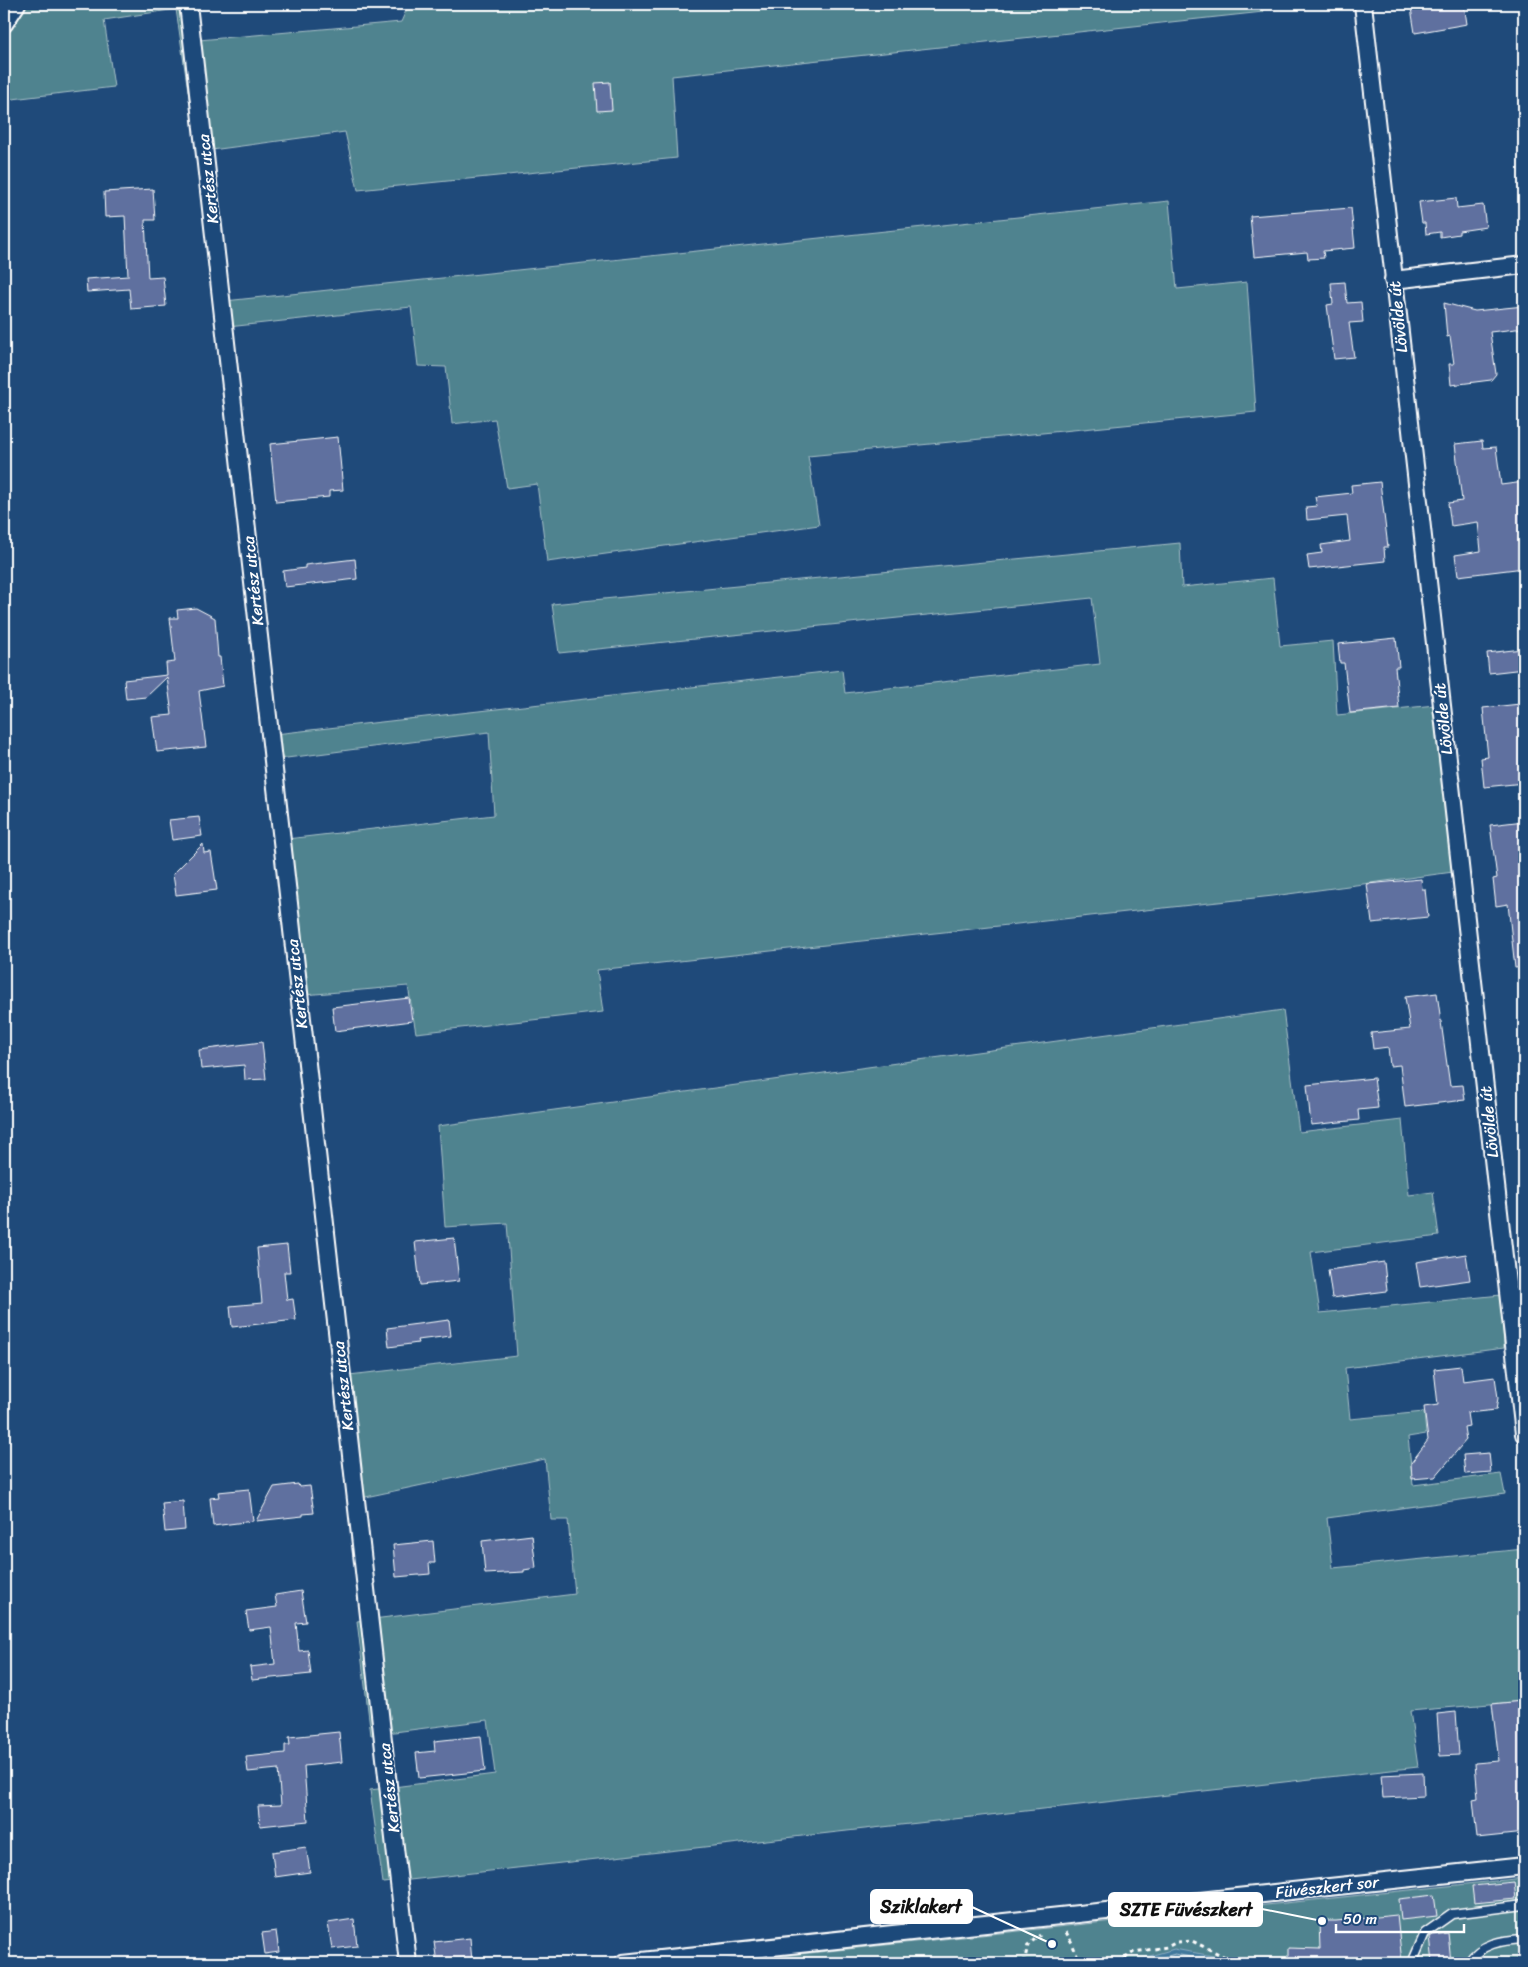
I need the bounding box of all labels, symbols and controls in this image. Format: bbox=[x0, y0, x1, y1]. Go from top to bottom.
street label: Kertész utca bbox=[189, 132, 227, 225]
street label: Lövölde út bbox=[1380, 280, 1416, 354]
street label: Kertész utca bbox=[234, 534, 272, 627]
street label: Lövölde út bbox=[1425, 682, 1461, 756]
street label: Kertész utca bbox=[278, 937, 316, 1030]
street label: Lövölde út bbox=[1471, 1085, 1507, 1159]
street label: Kertész utca bbox=[324, 1339, 362, 1432]
street label: Kertész utca bbox=[370, 1741, 408, 1834]
street label: Füvészkert sor bbox=[1274, 1867, 1382, 1907]
callout: Sziklakert bbox=[871, 1890, 972, 1923]
text: Sziklakert bbox=[879, 1891, 963, 1923]
callout: SZTE Füvészkert bbox=[1109, 1893, 1262, 1926]
text: SZTE Füvészkert bbox=[1119, 1894, 1254, 1926]
scale bar bbox=[1336, 1902, 1463, 1934]
text: 50 m bbox=[1343, 1906, 1378, 1932]

